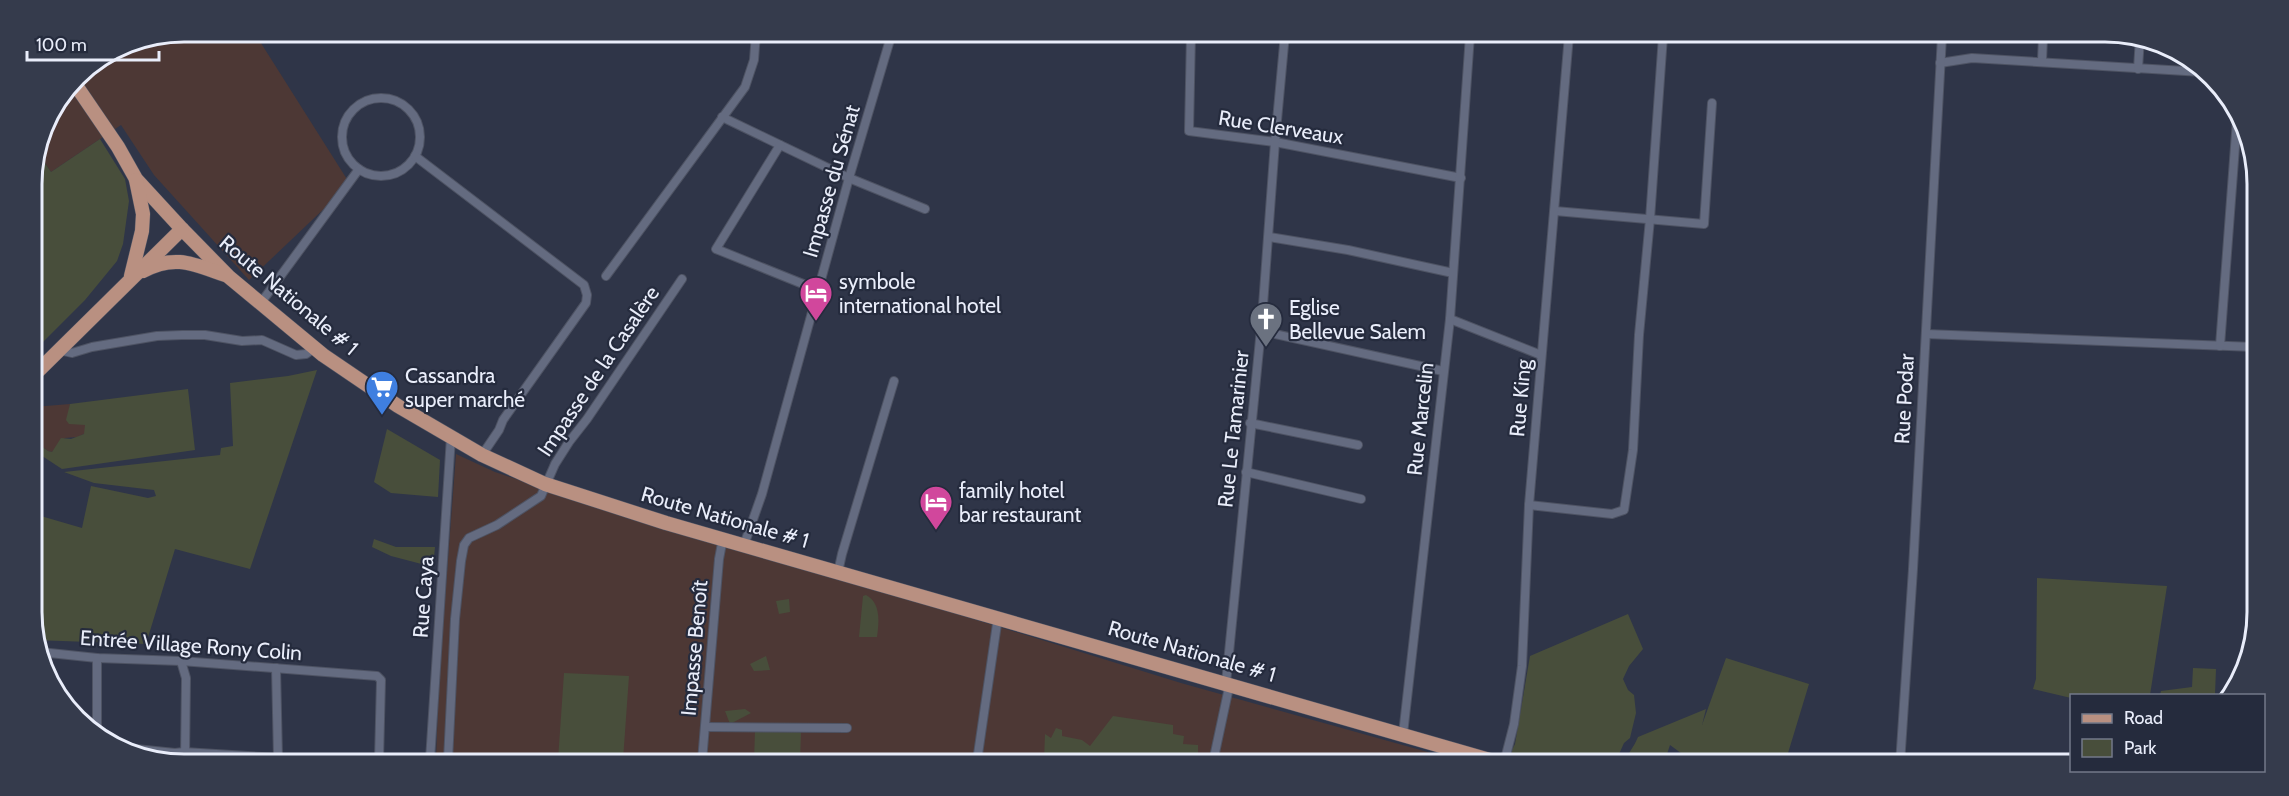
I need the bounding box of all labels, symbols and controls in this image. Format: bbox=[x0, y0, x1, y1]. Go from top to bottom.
scale bar bbox=[27, 24, 159, 62]
text: 100 m bbox=[36, 34, 87, 56]
street label: Impasse du Sénat bbox=[797, 102, 865, 260]
street label: Rue Clerveaux bbox=[1217, 105, 1345, 149]
street label: Route Nationale # 1 bbox=[215, 230, 363, 360]
place label: symbole international hotel bbox=[839, 269, 1001, 318]
hotel icon: symbole international hotel bbox=[798, 275, 834, 322]
street label: Impasse de la Casalère bbox=[532, 281, 664, 461]
place label: Eglise Bellevue Salem bbox=[1289, 295, 1426, 344]
church icon: Eglise Bellevue Salem bbox=[1248, 301, 1284, 348]
street label: Rue Le Tamarinier bbox=[1212, 349, 1254, 509]
street label: Rue Podar bbox=[1889, 353, 1919, 445]
street label: Rue King bbox=[1504, 358, 1536, 438]
street label: Rue Marcelin bbox=[1402, 361, 1438, 477]
place label: Cassandra super marché bbox=[405, 363, 525, 412]
supermarket icon: Cassandra super marché bbox=[364, 369, 400, 416]
place label: family hotel bar restaurant bbox=[959, 478, 1081, 527]
street label: Route Nationale # 1 bbox=[638, 481, 812, 553]
hotel icon: family hotel bar restaurant bbox=[918, 484, 954, 531]
street label: Rue Caya bbox=[408, 555, 438, 639]
street label: Impasse Benoît bbox=[676, 579, 712, 717]
street label: Route Nationale # 1 bbox=[1105, 615, 1279, 687]
street label: Entrée Village Rony Colin bbox=[79, 625, 303, 665]
legend bbox=[2070, 694, 2265, 772]
text: Road bbox=[2124, 707, 2163, 729]
text: Park bbox=[2124, 737, 2157, 759]

